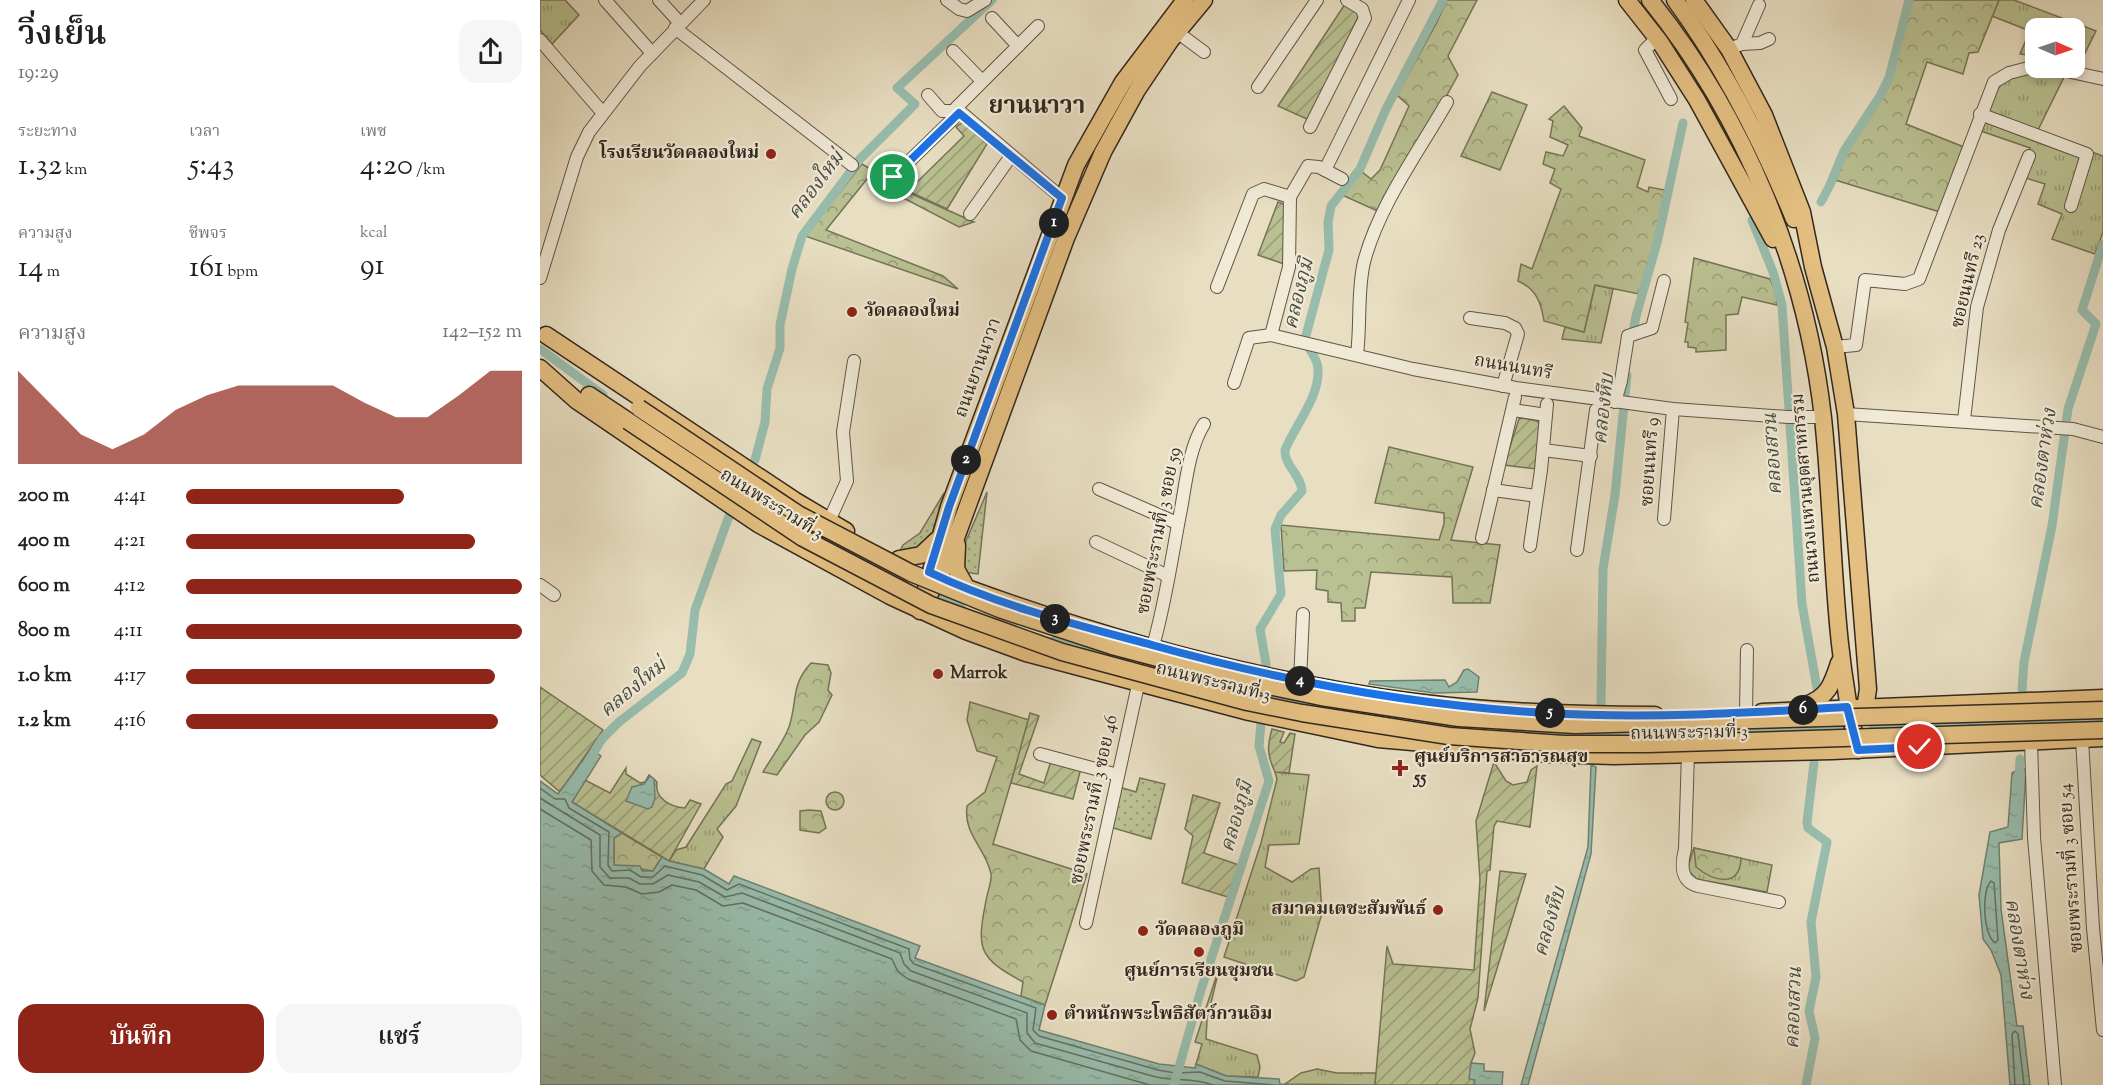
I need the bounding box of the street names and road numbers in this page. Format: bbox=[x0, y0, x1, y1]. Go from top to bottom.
street label: ซอยนนทรี 23 bbox=[1946, 231, 1992, 331]
street label: ถนนยานนาวา bbox=[949, 314, 1009, 422]
street label: ถนนนนทรี bbox=[1472, 348, 1554, 388]
street label: ถนนวงแหวนอุตสาหกรรม bbox=[1786, 392, 1828, 584]
street label: ซอยนนทรี 9 bbox=[1635, 416, 1667, 507]
street label: ซอยพระรามที่ 3 ซอย 59 bbox=[1128, 444, 1189, 617]
street label: ถนนพระรามที่ 3 bbox=[714, 460, 829, 547]
street label: ถนนพระรามที่ 3 bbox=[1153, 653, 1274, 710]
street label: ซอยพระรามที่ 3 ซอย 46 bbox=[1061, 712, 1126, 887]
street label: ถนนพระรามที่ 3 bbox=[1630, 717, 1748, 748]
street label: ซอยพระรามที่ 3 ซอย 54 bbox=[2050, 782, 2091, 954]

